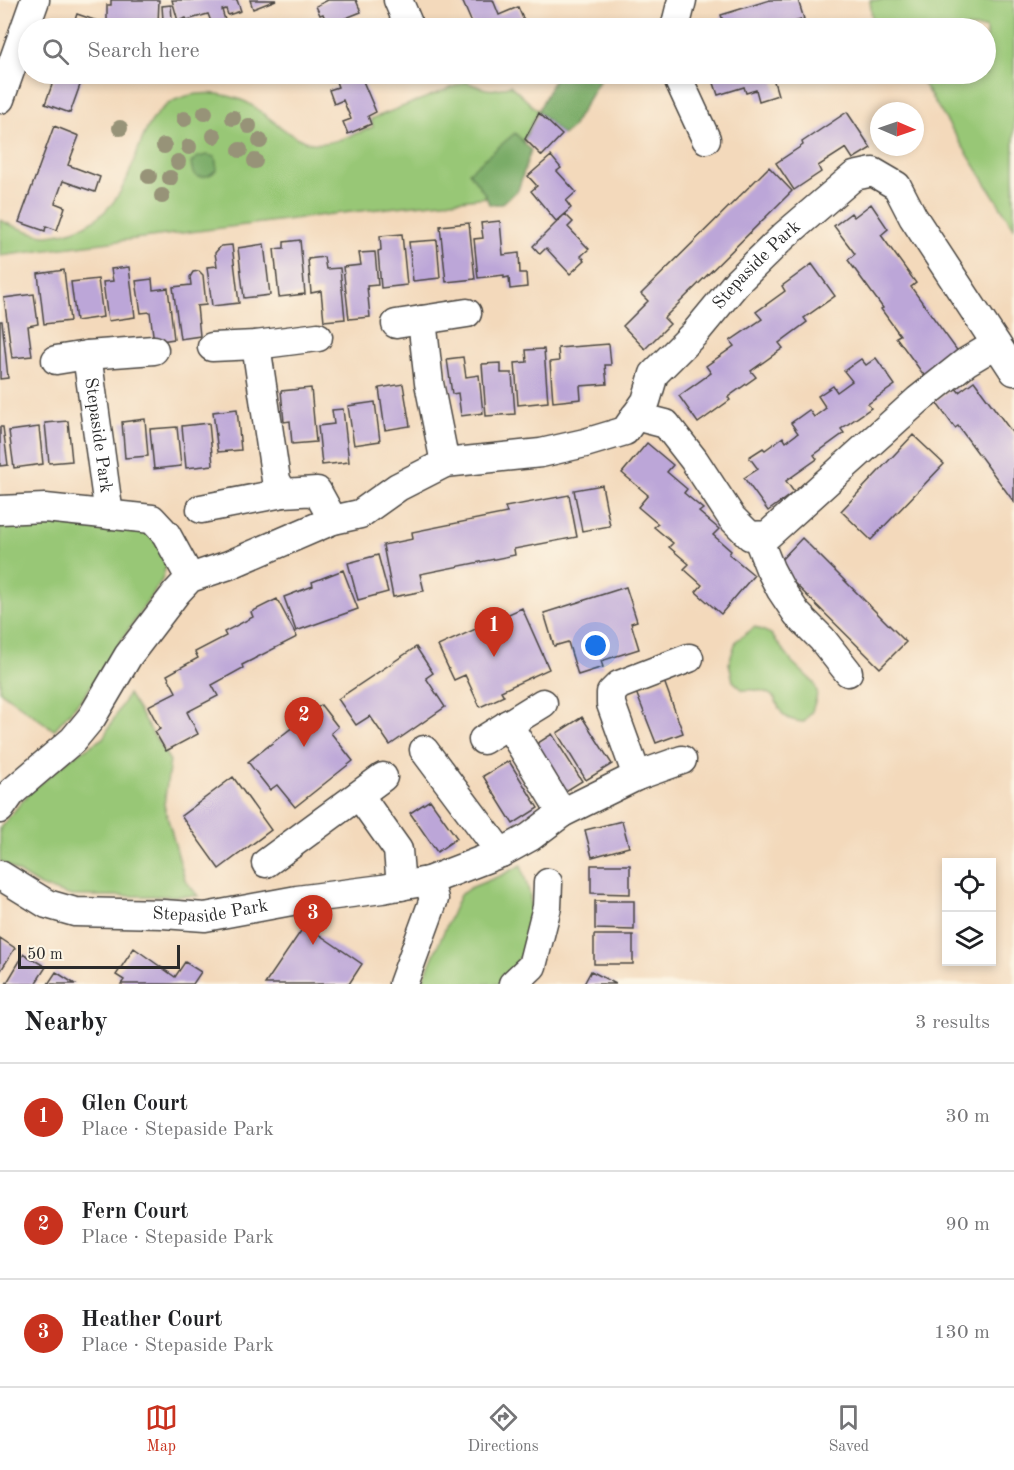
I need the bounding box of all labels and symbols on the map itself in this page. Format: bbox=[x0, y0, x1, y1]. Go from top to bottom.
north arrow bbox=[870, 102, 924, 156]
street label: Stepaside Park bbox=[710, 217, 804, 313]
street label: Stepaside Park bbox=[81, 376, 115, 494]
pin: 1 bbox=[474, 608, 514, 657]
your location bbox=[581, 631, 610, 660]
pin: 2 bbox=[284, 698, 324, 747]
pin: 3 bbox=[294, 896, 332, 945]
street label: Stepaside Park bbox=[152, 897, 269, 926]
scale bar bbox=[18, 942, 180, 970]

